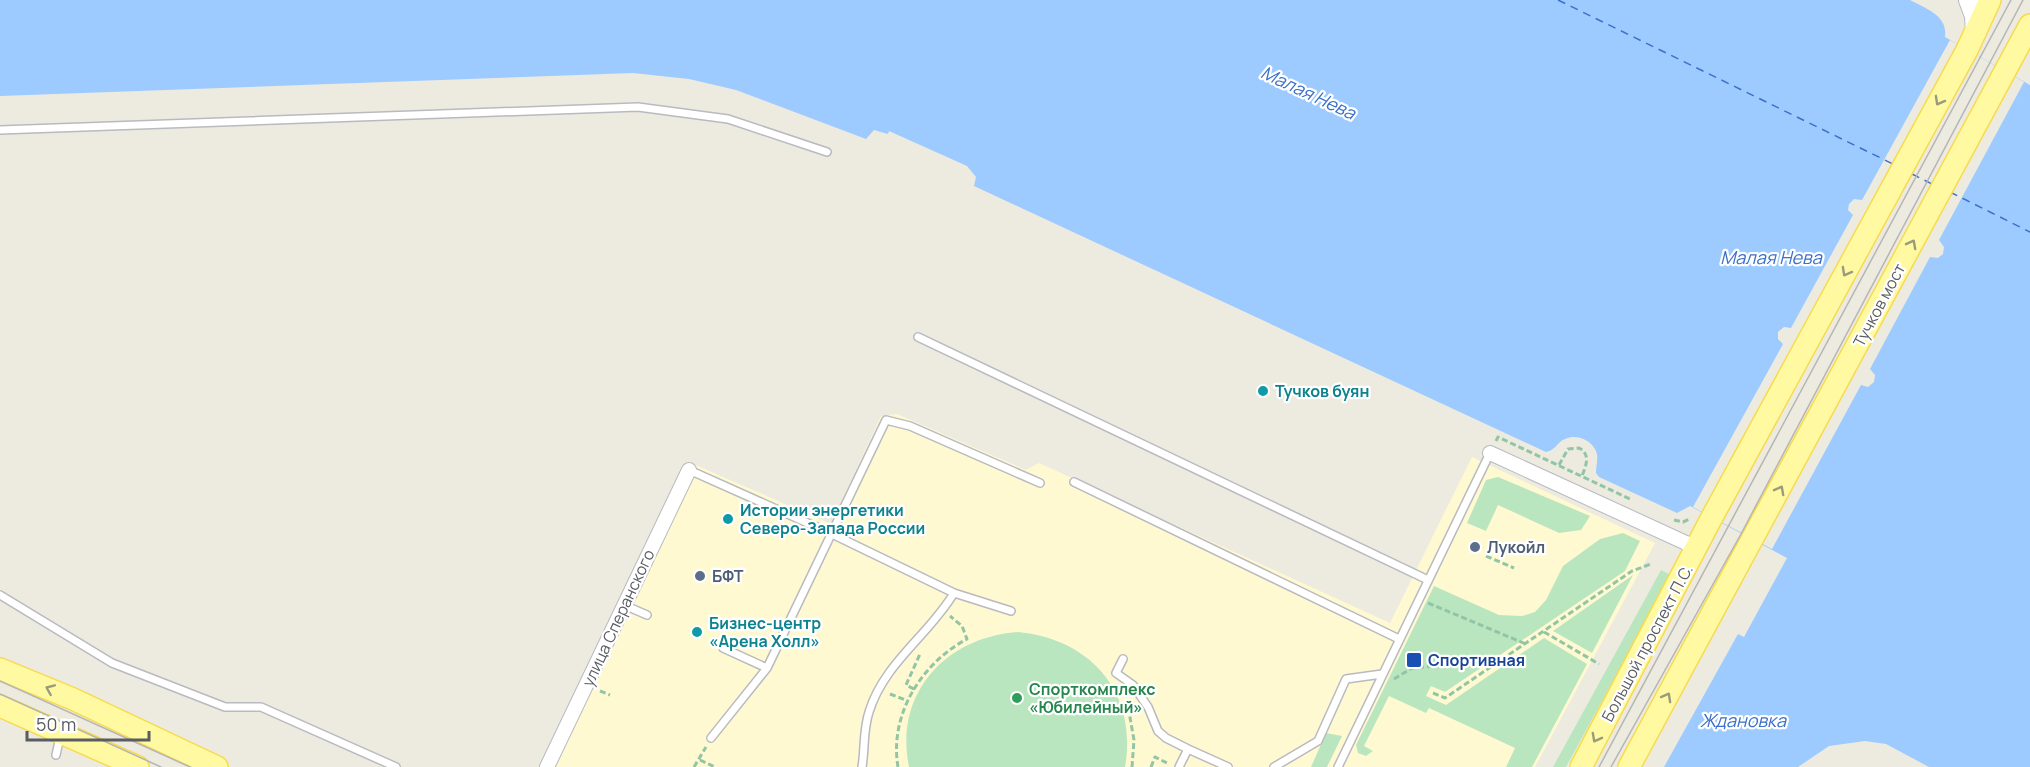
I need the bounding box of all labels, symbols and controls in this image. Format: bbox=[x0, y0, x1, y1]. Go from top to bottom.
water label: Малая Нева bbox=[1257, 60, 1360, 125]
one-way arrow bbox=[1935, 95, 1946, 105]
one-way arrow bbox=[1905, 240, 1916, 250]
water label: Малая Нева bbox=[1720, 245, 1823, 269]
street label: Тучков мост bbox=[1848, 259, 1910, 351]
one-way arrow bbox=[1842, 266, 1853, 276]
place label: Тучков буян bbox=[1275, 380, 1369, 402]
marker: Тучков буян bbox=[1256, 384, 1270, 398]
one-way arrow bbox=[1773, 486, 1784, 496]
place label: Истории энергетики Северо-Запада России bbox=[740, 499, 925, 539]
marker: Истории энергетики Северо-Запада России bbox=[721, 512, 735, 526]
place label: Лукойл bbox=[1487, 536, 1545, 558]
marker: Лукойл bbox=[1468, 540, 1482, 554]
street label: улица Сперанского bbox=[577, 546, 659, 690]
street label: Большой проспект П.С. bbox=[1596, 561, 1698, 725]
place label: БФТ bbox=[712, 565, 744, 587]
marker: БФТ bbox=[693, 569, 707, 583]
place label: Бизнес-центр «Арена Холл» bbox=[709, 612, 821, 652]
marker: Бизнес-центр «Арена Холл» bbox=[690, 625, 704, 639]
place label: Спортивная bbox=[1428, 649, 1525, 671]
marker: Спортивная bbox=[1405, 651, 1423, 669]
place label: Спорткомплекс «Юбилейный» bbox=[1029, 678, 1155, 718]
one-way arrow bbox=[45, 684, 56, 696]
marker: Спорткомплекс «Юбилейный» bbox=[1010, 691, 1024, 705]
one-way arrow bbox=[1660, 693, 1671, 704]
scale bar bbox=[27, 704, 148, 742]
water label: Ждановка bbox=[1700, 708, 1787, 732]
text: 50 m bbox=[36, 712, 76, 736]
one-way arrow bbox=[1592, 732, 1603, 743]

